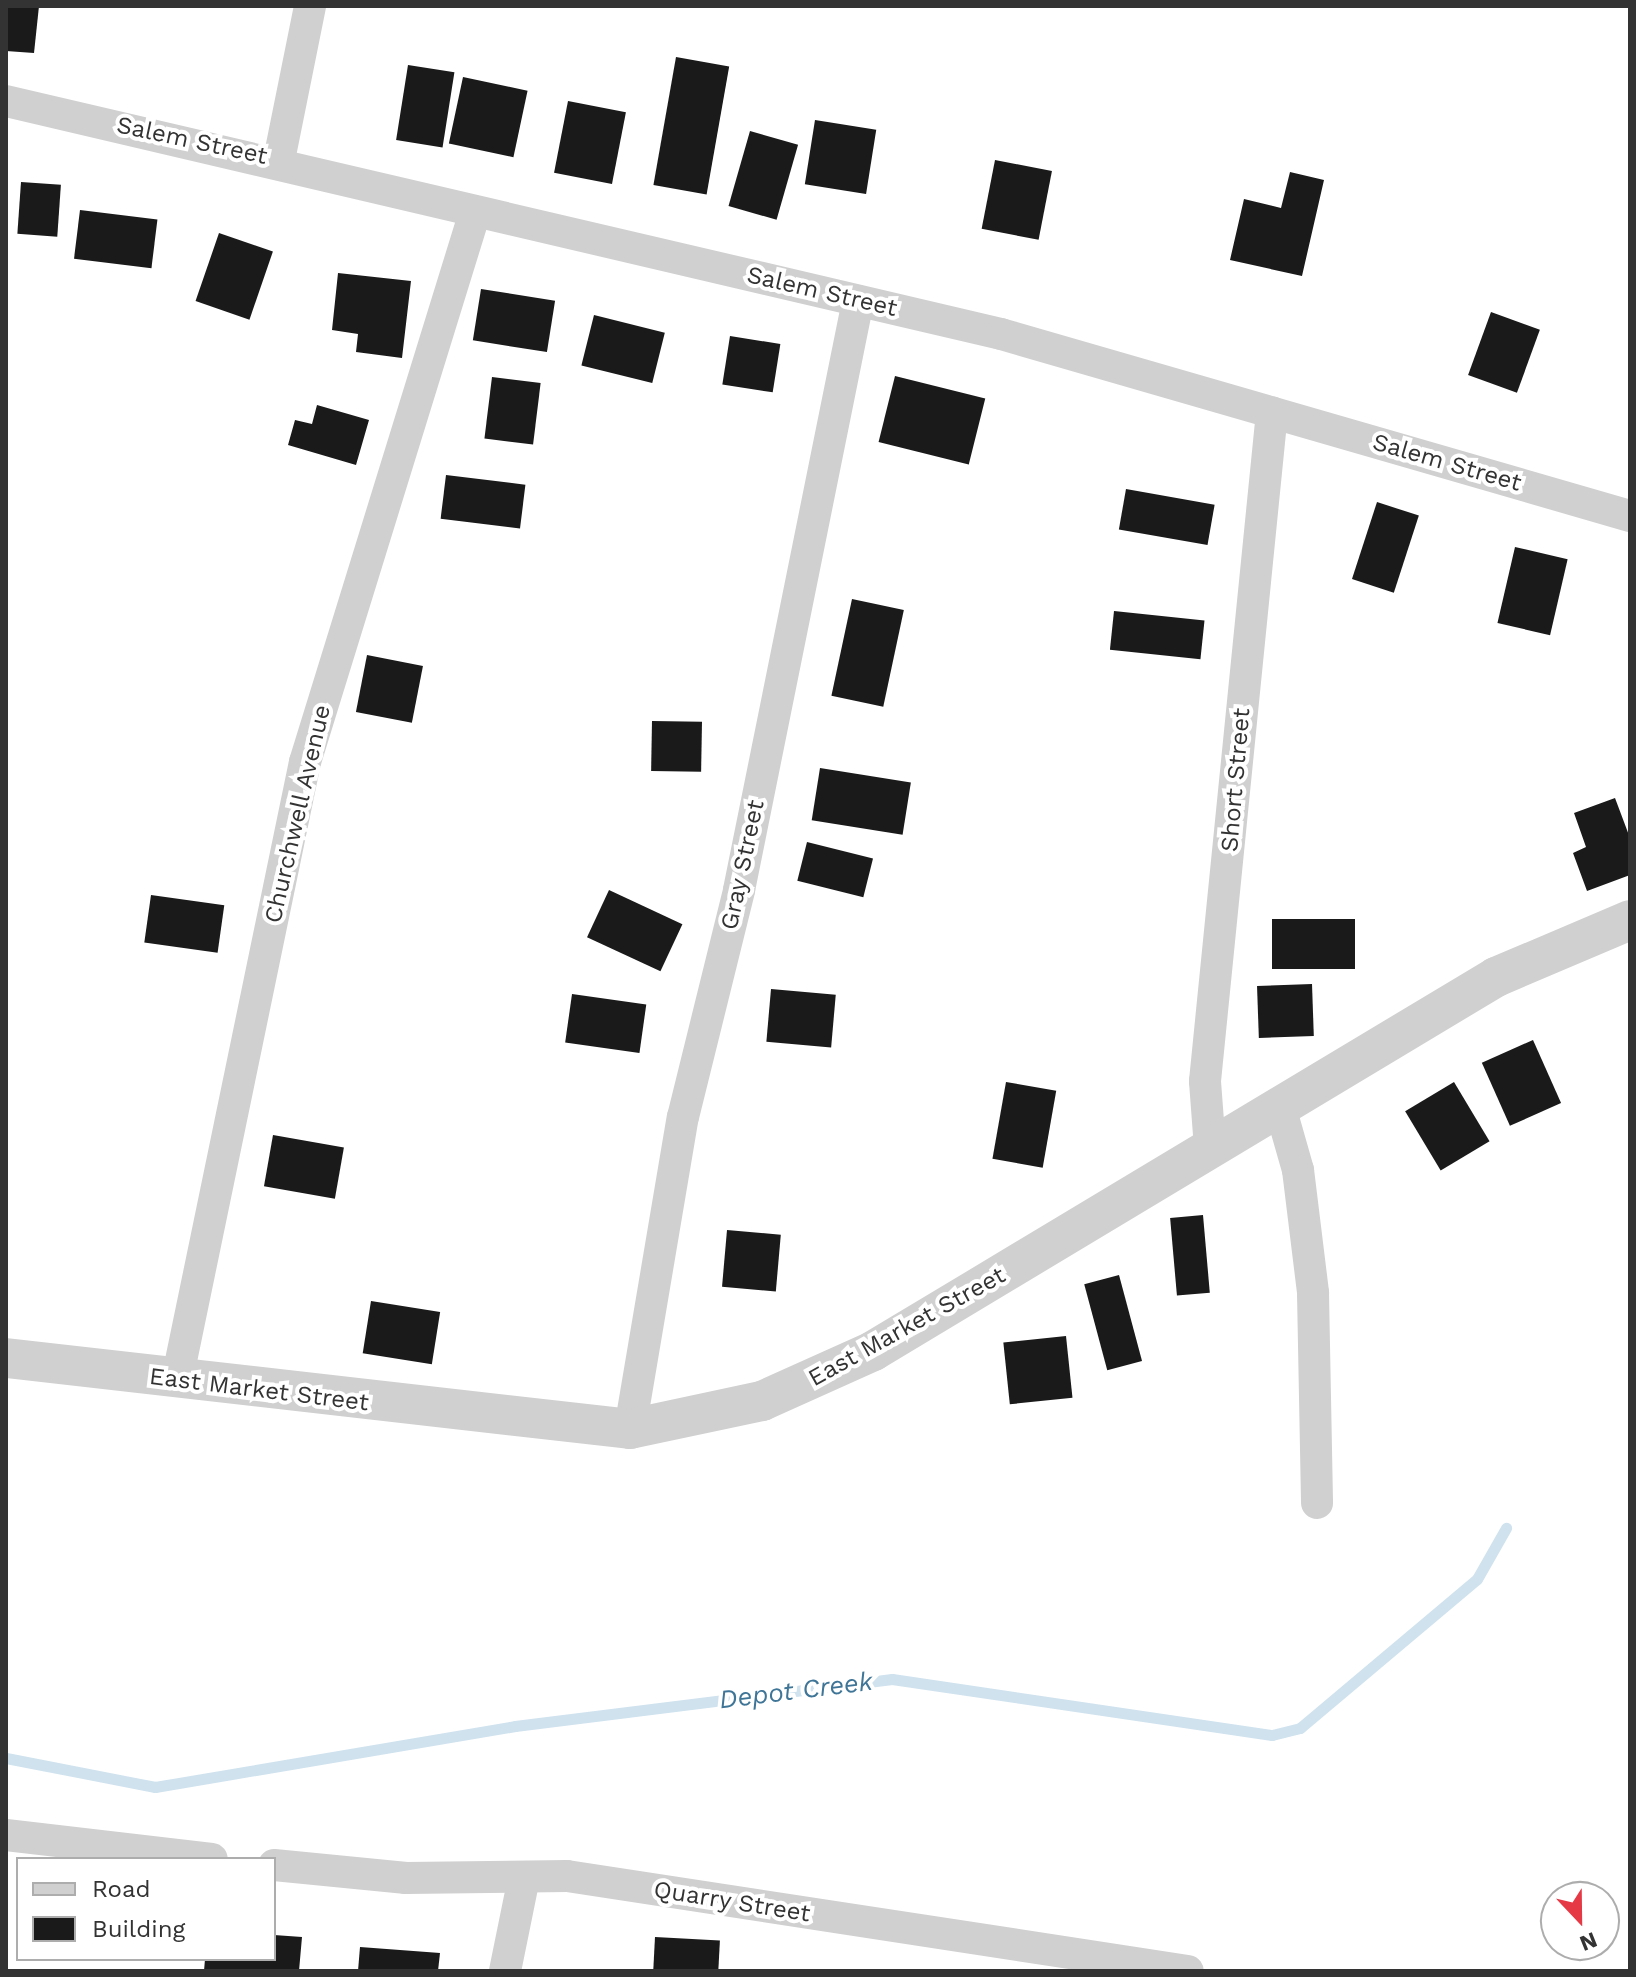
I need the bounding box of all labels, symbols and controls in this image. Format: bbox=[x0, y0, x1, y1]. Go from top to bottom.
street label: Salem Street bbox=[114, 111, 270, 171]
street label: Salem Street bbox=[744, 261, 900, 323]
street label: Salem Street bbox=[1369, 428, 1525, 498]
street label: Churchwell Avenue bbox=[259, 701, 337, 927]
street label: Short Street bbox=[1215, 707, 1257, 853]
street label: Gray Street bbox=[715, 797, 771, 933]
street label: East Market Street bbox=[804, 1261, 1010, 1393]
street label: East Market Street bbox=[148, 1362, 370, 1418]
water label: Depot Creek bbox=[717, 1666, 875, 1716]
legend bbox=[16, 1857, 276, 1961]
text: Road bbox=[92, 1875, 151, 1903]
street label: Quarry Street bbox=[651, 1875, 813, 1929]
north arrow bbox=[1540, 1881, 1620, 1961]
text: Building bbox=[92, 1915, 185, 1943]
text: N bbox=[1576, 1927, 1601, 1957]

